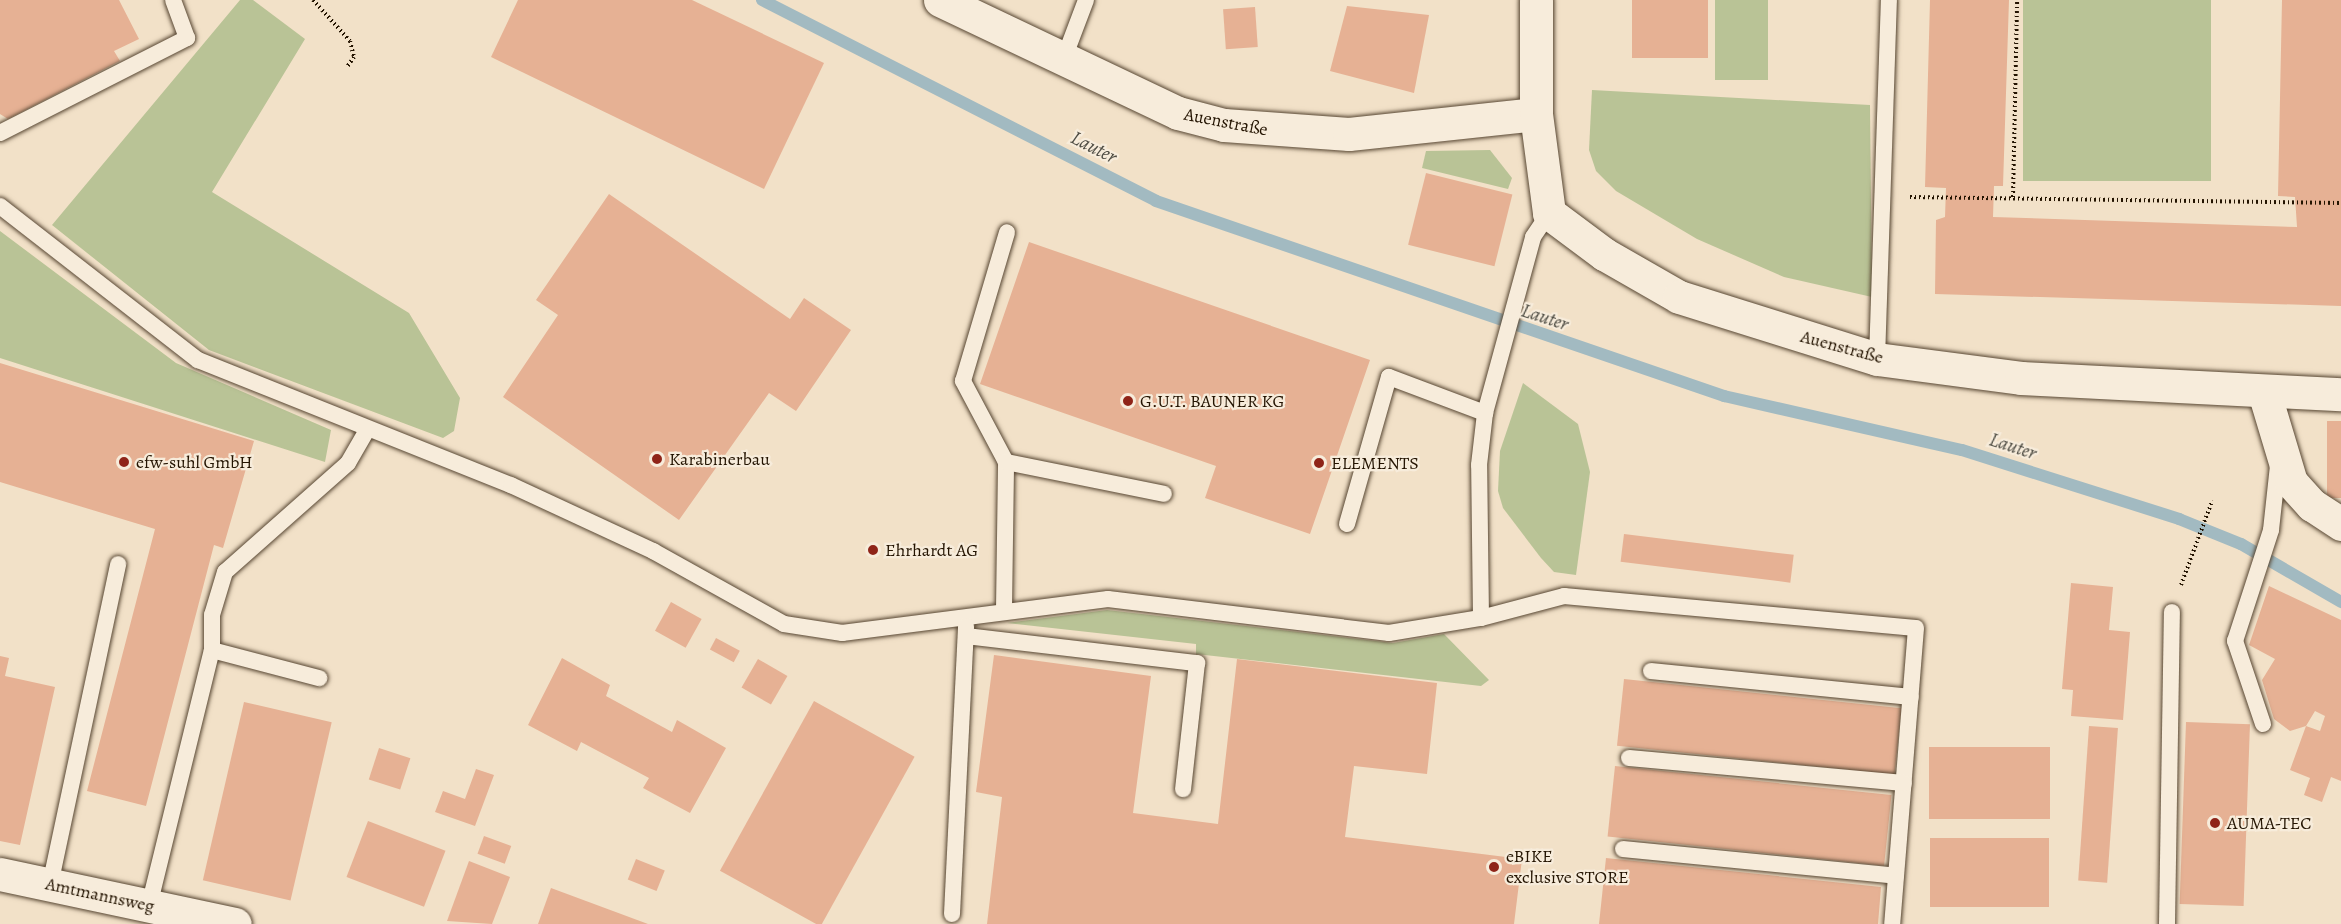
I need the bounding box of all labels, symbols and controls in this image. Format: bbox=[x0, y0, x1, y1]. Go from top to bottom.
street label: Auenstraße bbox=[1182, 103, 1270, 141]
water label: Lauter bbox=[1067, 125, 1121, 169]
water label: Lauter bbox=[1518, 298, 1572, 336]
street label: Auenstraße bbox=[1798, 326, 1886, 368]
place label: G.U.T. BAUNER KG bbox=[1140, 390, 1285, 412]
marker: G.U.T. BAUNER KG bbox=[1121, 394, 1135, 408]
water label: Lauter bbox=[1986, 427, 2040, 465]
place label: Karabinerbau bbox=[669, 448, 770, 470]
place label: efw-suhl GmbH bbox=[136, 451, 253, 473]
marker: Karabinerbau bbox=[650, 452, 664, 466]
place label: ELEMENTS bbox=[1331, 452, 1419, 474]
marker: efw-suhl GmbH bbox=[117, 455, 131, 469]
marker: ELEMENTS bbox=[1312, 456, 1326, 470]
place label: Ehrhardt AG bbox=[885, 539, 978, 561]
marker: Ehrhardt AG bbox=[866, 543, 880, 557]
place label: AUMA-TEC bbox=[2227, 812, 2311, 834]
marker: AUMA-TEC bbox=[2208, 816, 2222, 830]
place label: eBIKE exclusive STORE bbox=[1506, 846, 1629, 888]
marker: eBIKE exclusive STORE bbox=[1487, 860, 1501, 874]
street label: Amtmannsweg bbox=[44, 873, 156, 917]

